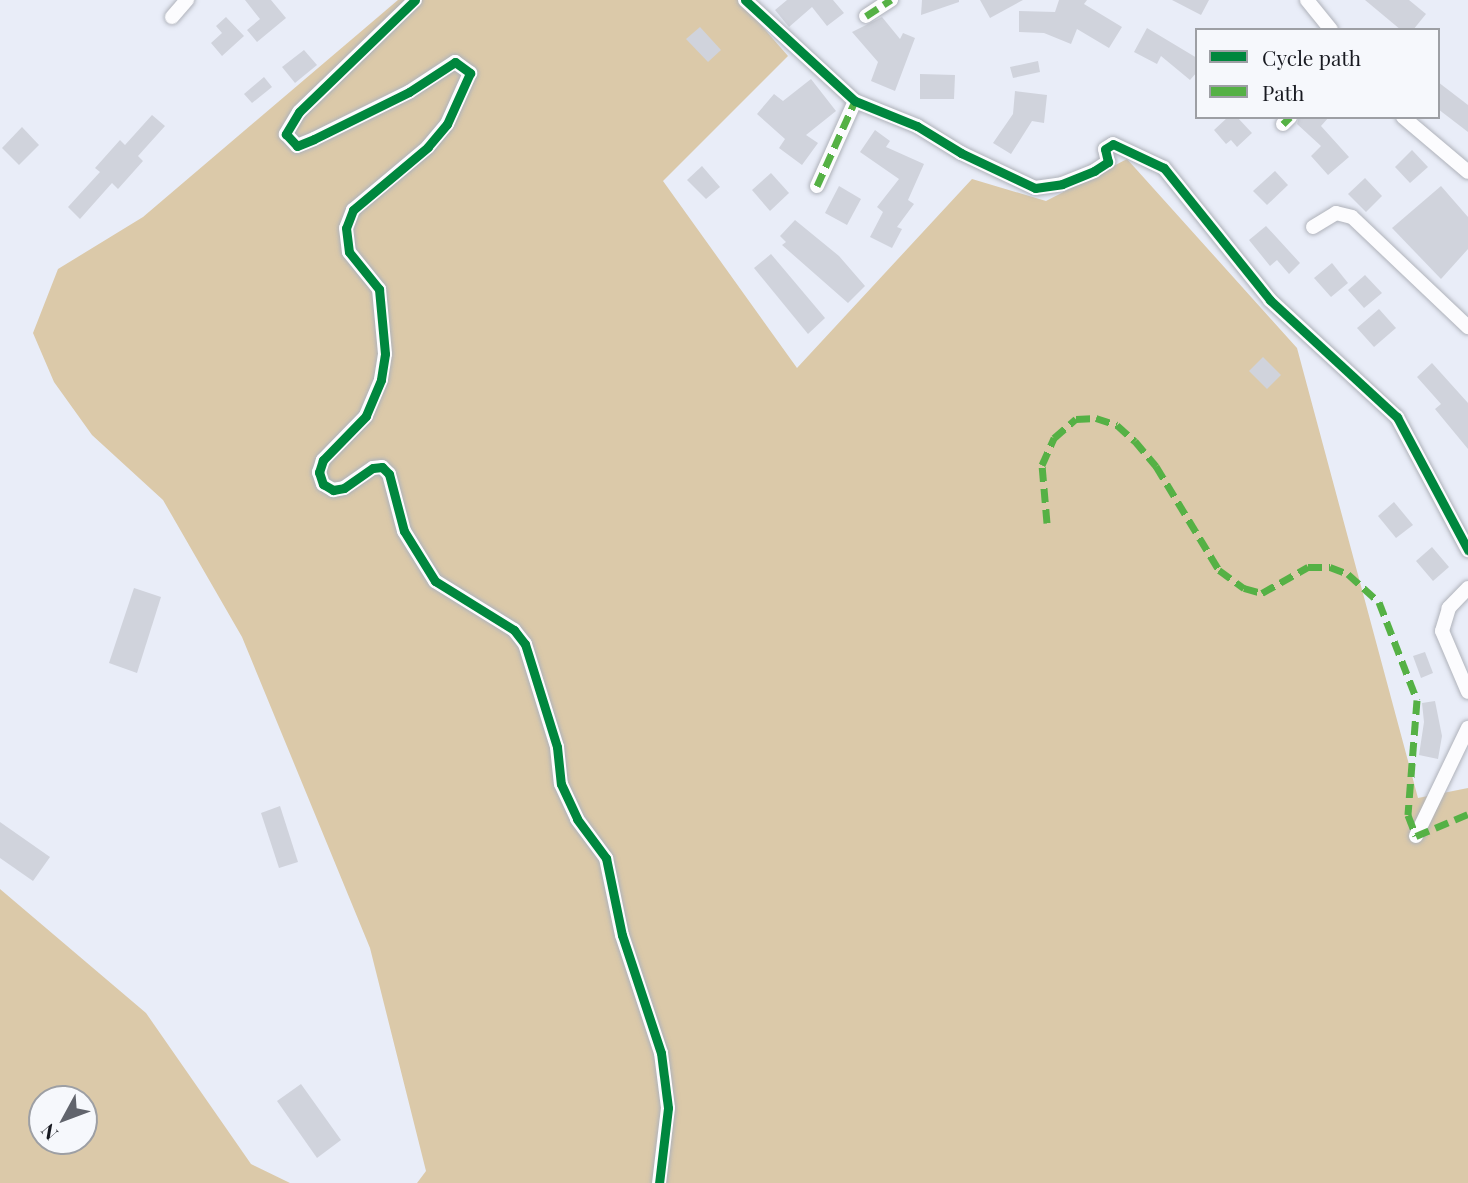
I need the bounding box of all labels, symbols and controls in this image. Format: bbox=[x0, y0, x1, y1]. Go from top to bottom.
legend bbox=[1195, 28, 1440, 119]
text: Cycle path bbox=[1262, 43, 1361, 71]
text: Path bbox=[1262, 78, 1304, 106]
north arrow bbox=[28, 1085, 98, 1155]
text: N bbox=[34, 1119, 63, 1146]

